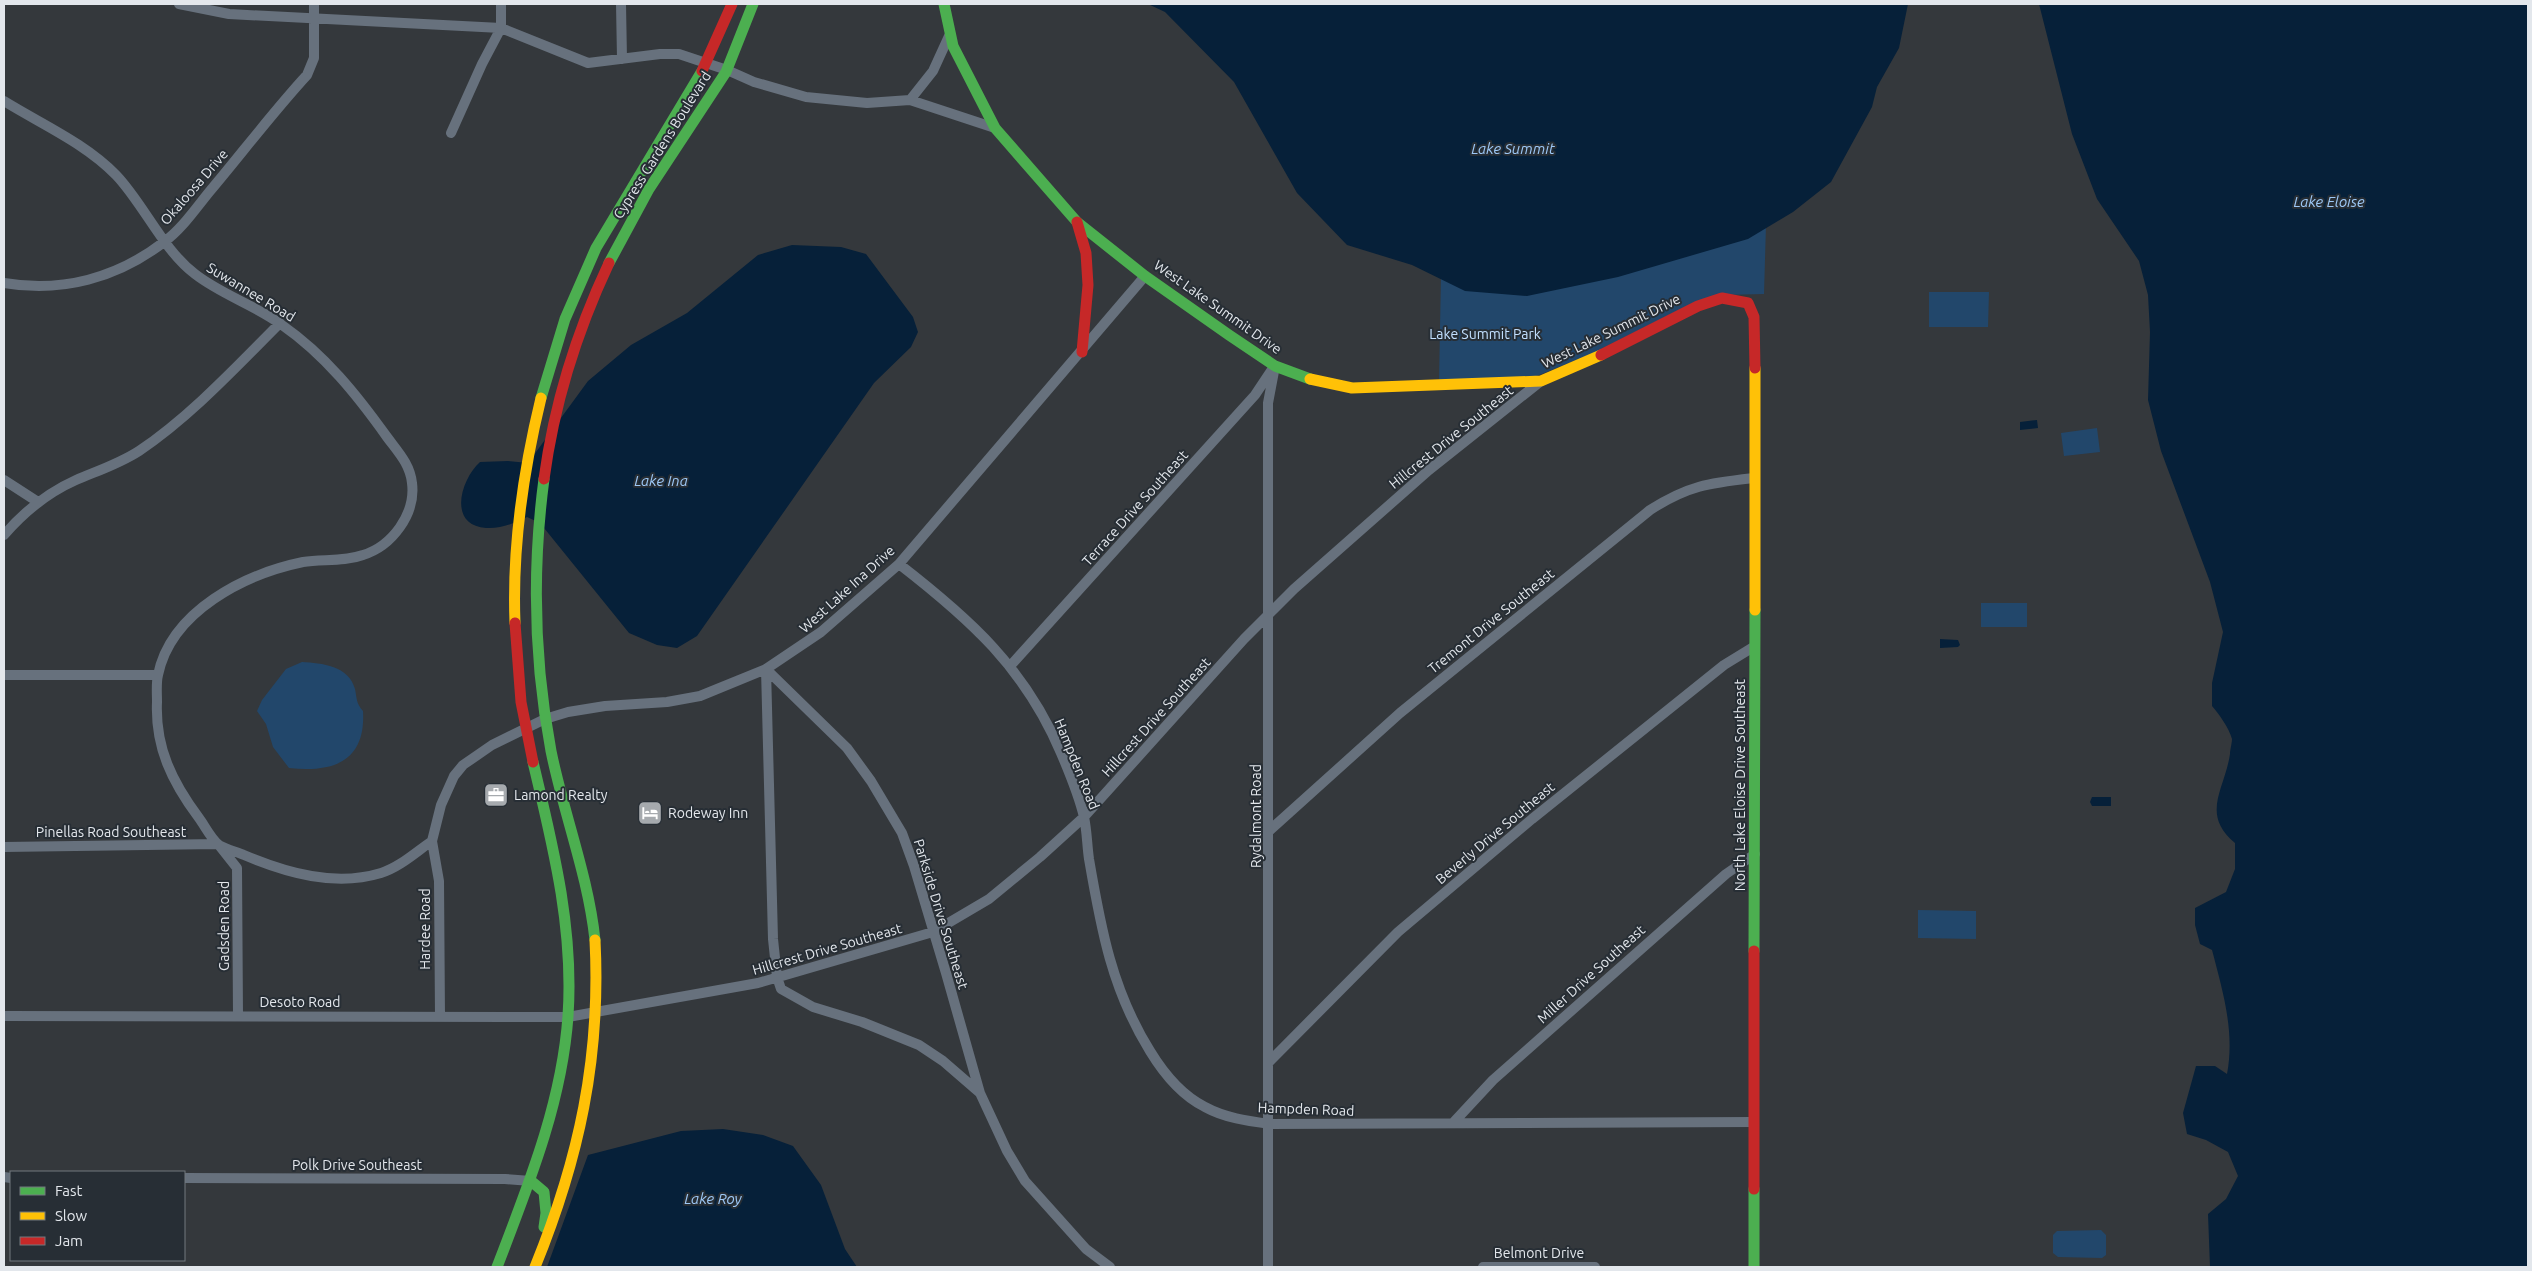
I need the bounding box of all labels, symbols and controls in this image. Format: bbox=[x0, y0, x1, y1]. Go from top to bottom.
street label: Cypress Gardens Boulevard bbox=[610, 68, 714, 222]
water label: Lake Summit bbox=[1471, 140, 1555, 157]
street label: Okaloosa Drive bbox=[157, 146, 231, 228]
water label: Lake Eloise bbox=[2293, 193, 2365, 210]
street label: West Lake Summit Drive bbox=[1151, 257, 1285, 357]
street label: Suwannee Road bbox=[204, 259, 298, 325]
street label: West Lake Summit Drive bbox=[1539, 290, 1683, 372]
park label: Lake Summit Park bbox=[1429, 326, 1541, 342]
street label: Hillcrest Drive Southeast bbox=[1386, 382, 1517, 492]
street label: Terrace Drive Southeast bbox=[1079, 447, 1191, 569]
water label: Lake Ina bbox=[634, 472, 688, 489]
street label: West Lake Ina Drive bbox=[796, 542, 898, 636]
street label: Tremont Drive Southeast bbox=[1425, 565, 1557, 677]
street label: Hillcrest Drive Southeast bbox=[1098, 654, 1214, 780]
street label: North Lake Eloise Drive Southeast bbox=[1732, 678, 1748, 891]
street label: Hampden Road bbox=[1051, 716, 1103, 812]
street label: Rydalmont Road bbox=[1248, 764, 1264, 868]
street label: Beverly Drive Southeast bbox=[1432, 778, 1558, 887]
office icon: Lamond Realty bbox=[483, 782, 509, 808]
place label: Lamond Realty bbox=[514, 787, 608, 803]
hotel icon: Rodeway Inn bbox=[637, 800, 663, 826]
place label: Rodeway Inn bbox=[668, 805, 748, 821]
street label: Pinellas Road Southeast bbox=[36, 824, 187, 840]
street label: Parkside Drive Southeast bbox=[911, 837, 972, 992]
street label: Gadsden Road bbox=[216, 881, 232, 971]
street label: Hardee Road bbox=[417, 888, 433, 970]
street label: Hillcrest Drive Southeast bbox=[750, 920, 904, 978]
street label: Miller Drive Southeast bbox=[1534, 921, 1648, 1026]
street label: Desoto Road bbox=[259, 994, 341, 1010]
street label: Hampden Road bbox=[1257, 1099, 1355, 1119]
street label: Polk Drive Southeast bbox=[292, 1157, 423, 1173]
legend bbox=[10, 1171, 185, 1261]
text: Fast bbox=[55, 1182, 83, 1199]
water label: Lake Roy bbox=[684, 1190, 743, 1207]
text: Slow bbox=[55, 1207, 88, 1224]
text: Jam bbox=[55, 1232, 83, 1249]
street label: Belmont Drive bbox=[1494, 1245, 1584, 1261]

